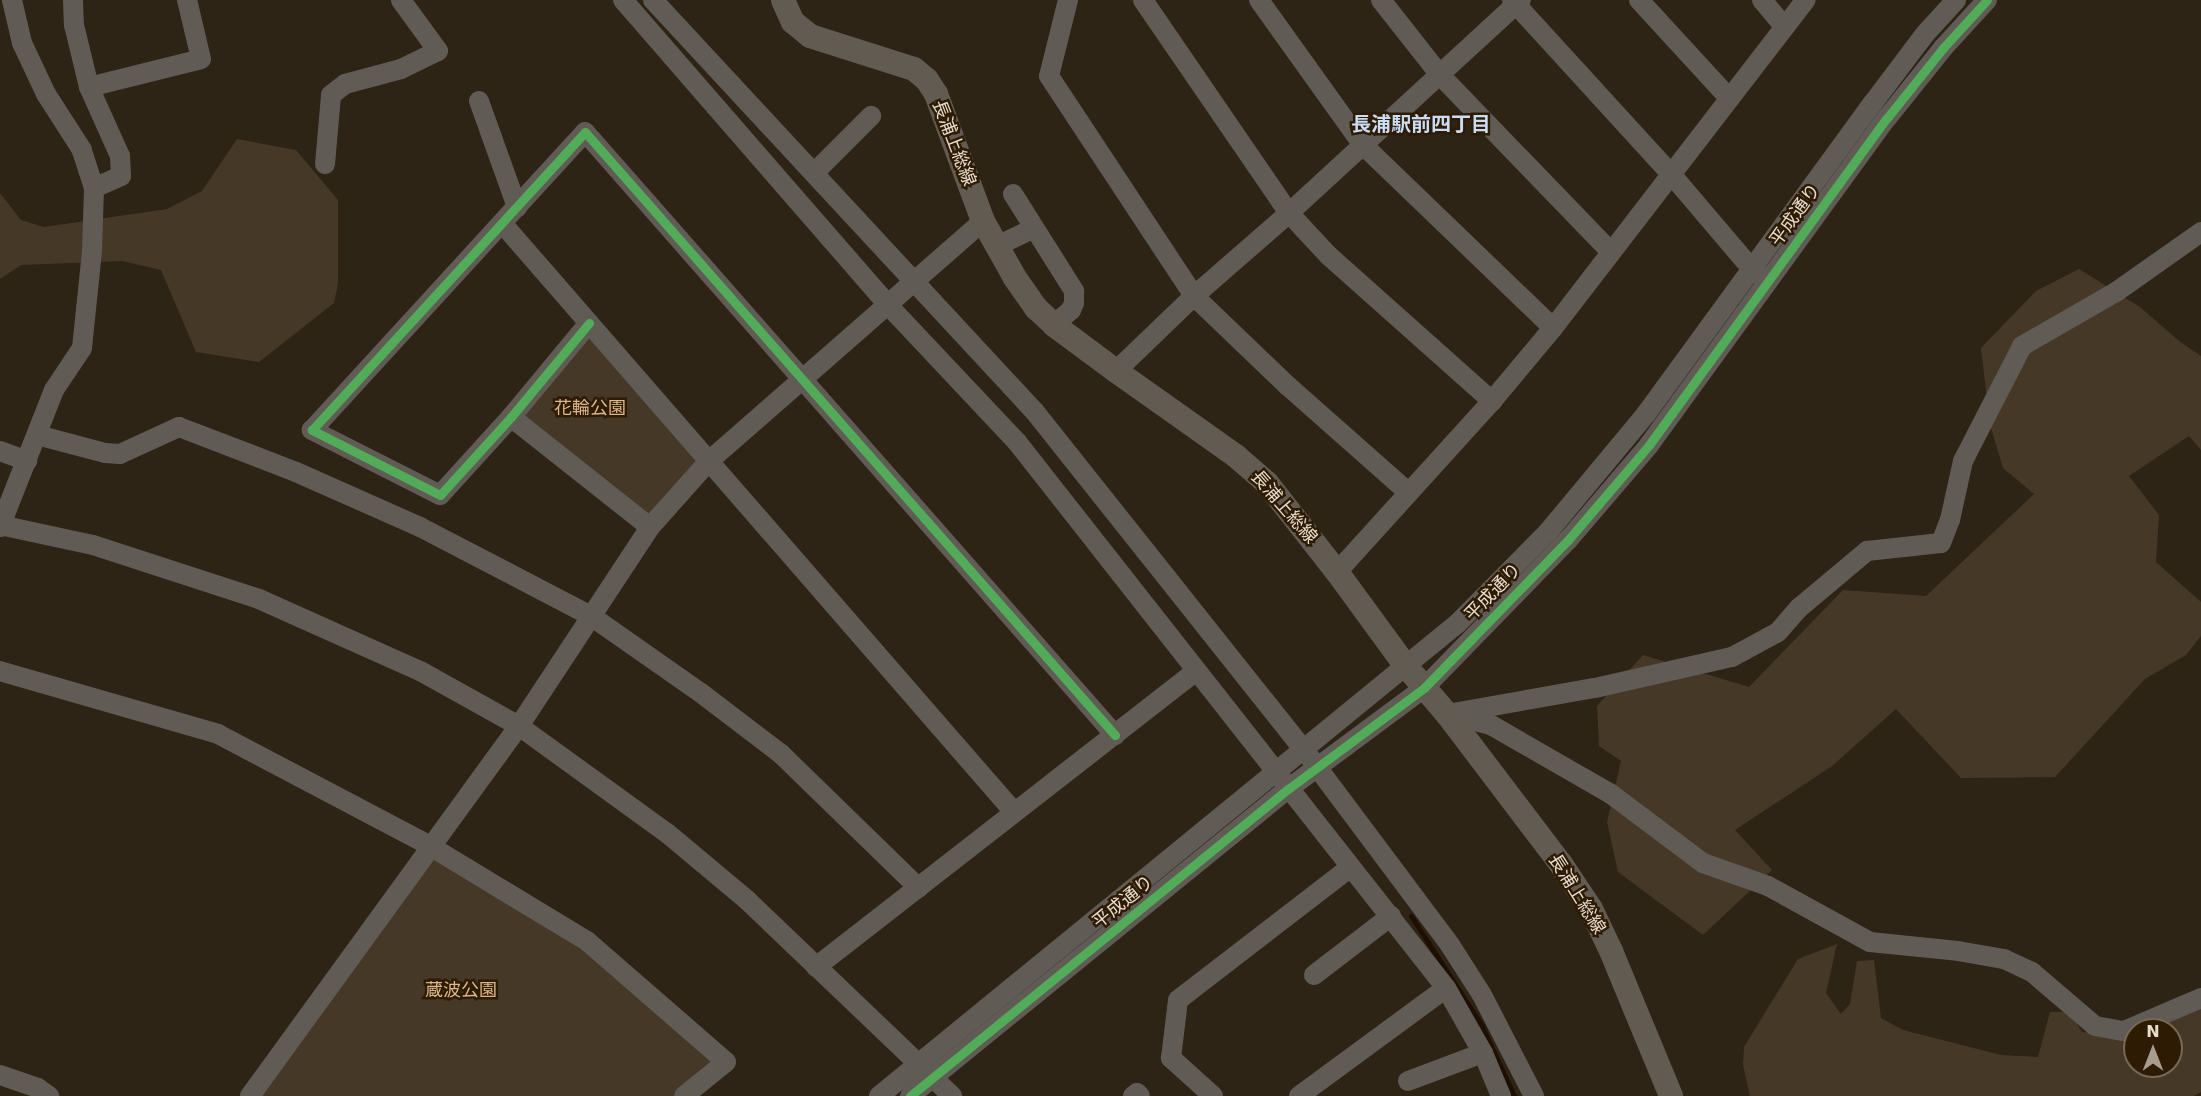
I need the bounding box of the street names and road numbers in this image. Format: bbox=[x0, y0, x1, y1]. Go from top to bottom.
street label: 長浦上総線 bbox=[928, 97, 980, 189]
street label: 平成通り bbox=[1765, 180, 1825, 250]
street label: 長浦上総線 bbox=[1246, 466, 1322, 548]
street label: 平成通り bbox=[1460, 559, 1526, 625]
street label: 長浦上総線 bbox=[1544, 850, 1610, 938]
street label: 平成通り bbox=[1088, 871, 1158, 933]

